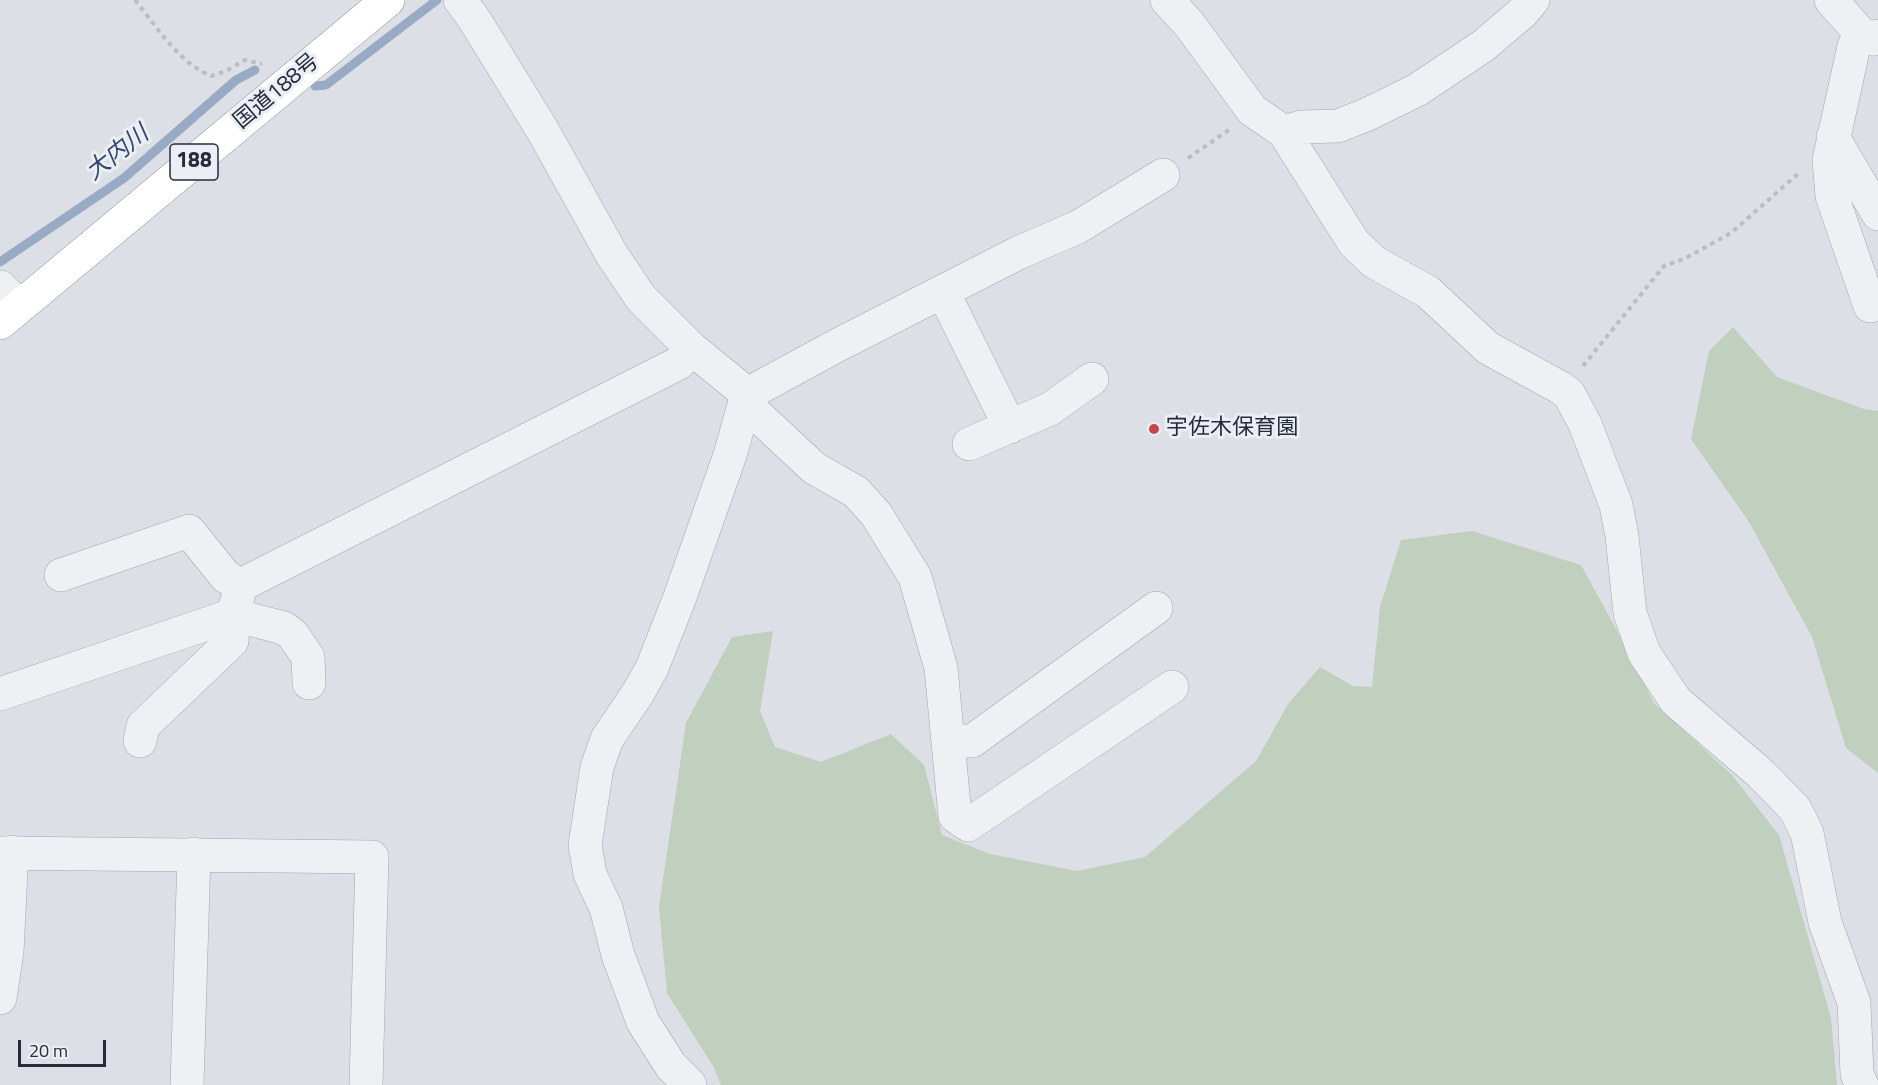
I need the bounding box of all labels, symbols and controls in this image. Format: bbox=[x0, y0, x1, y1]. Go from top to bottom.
street label: 国道188号 bbox=[229, 49, 325, 135]
water label: 大内川 bbox=[81, 120, 155, 188]
road number: 188 bbox=[170, 144, 218, 180]
place label: 宇佐木保育園 bbox=[1166, 416, 1298, 442]
marker: 宇佐木保育園 bbox=[1147, 422, 1161, 436]
scale bar bbox=[21, 1028, 110, 1066]
text: 20 m bbox=[29, 1037, 68, 1064]

